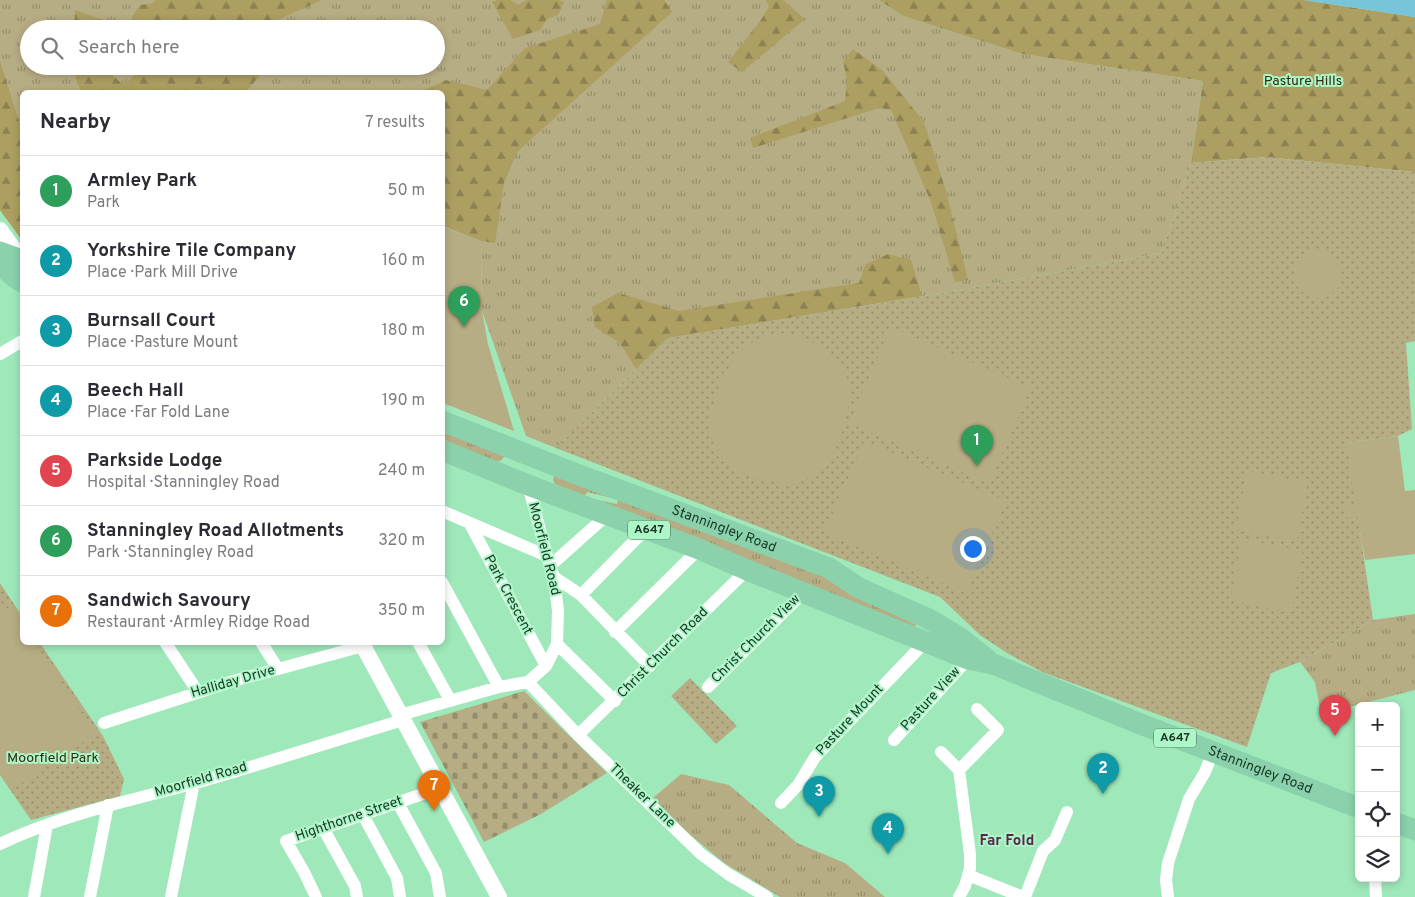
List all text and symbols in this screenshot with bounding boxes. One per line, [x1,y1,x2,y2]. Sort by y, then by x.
search box [20,20,445,75]
icon: search [38,34,66,62]
text: Search here [78,36,180,60]
park label: Pasture Hills [1264,73,1342,90]
text: Nearby [40,109,111,136]
text: 7 results [365,113,425,133]
text: Armley Park [87,169,197,193]
text: 1 [53,181,59,201]
text: 50 m [388,181,425,201]
text: Park [87,193,120,213]
text: Yorkshire Tile Company [87,239,296,263]
text: 2 [51,251,61,271]
text: 160 m [382,251,425,271]
text: Place · Park Mill Drive [87,263,238,283]
pin: 6 [448,286,480,327]
text: Burnsall Court [87,309,215,333]
text: 3 [51,321,61,341]
text: 180 m [382,321,425,341]
text: Place · Pasture Mount [87,333,238,353]
text: Beech Hall [87,379,184,403]
text: 4 [51,391,61,411]
text: 190 m [382,391,425,411]
text: Place · Far Fold Lane [87,403,230,423]
pin: 1 [961,425,993,466]
text: Parkside Lodge [87,449,222,473]
text: 5 [51,461,61,481]
text: 240 m [378,461,425,481]
text: Hospital · Stanningley Road [87,473,280,493]
street label: Moorfield Road [524,501,564,597]
street label: Stanningley Road [669,502,779,556]
text: Stanningley Road Allotments [87,519,344,543]
road number: A647 [628,520,670,540]
text: 6 [51,531,61,551]
text: 320 m [378,531,425,551]
your location [960,536,986,562]
text: Park · Stanningley Road [87,543,254,563]
street label: Park Crescent [480,552,536,638]
text: Sandwich Savoury [87,589,251,613]
street label: Christ Church View [708,591,804,687]
text: 7 [52,601,60,621]
text: 350 m [378,601,425,621]
street label: Christ Church Road [614,604,712,702]
text: Restaurant · Armley Ridge Road [87,613,310,633]
street label: Halliday Drive [189,662,277,702]
street label: Pasture View [898,663,964,735]
street label: Pasture Mount [813,681,887,759]
pin: 5 [1319,695,1351,736]
map controls [1355,702,1400,882]
button: + [1355,702,1400,747]
road number: A647 [1154,728,1196,748]
street label: Stanningley Road [1206,742,1315,798]
button: − [1355,747,1400,792]
park label: Moorfield Park [7,750,99,767]
pin: 2 [1087,753,1119,794]
street label: Moorfield Road [153,759,249,801]
street label: Theaker Lane [605,760,679,832]
pin: 7 [418,770,450,811]
pin: 3 [803,776,835,817]
button: locate [1355,792,1400,837]
street label: Highthorne Street [293,793,405,845]
pin: 4 [872,813,904,854]
district label: Far Fold [980,832,1034,851]
button: layers [1355,837,1400,882]

